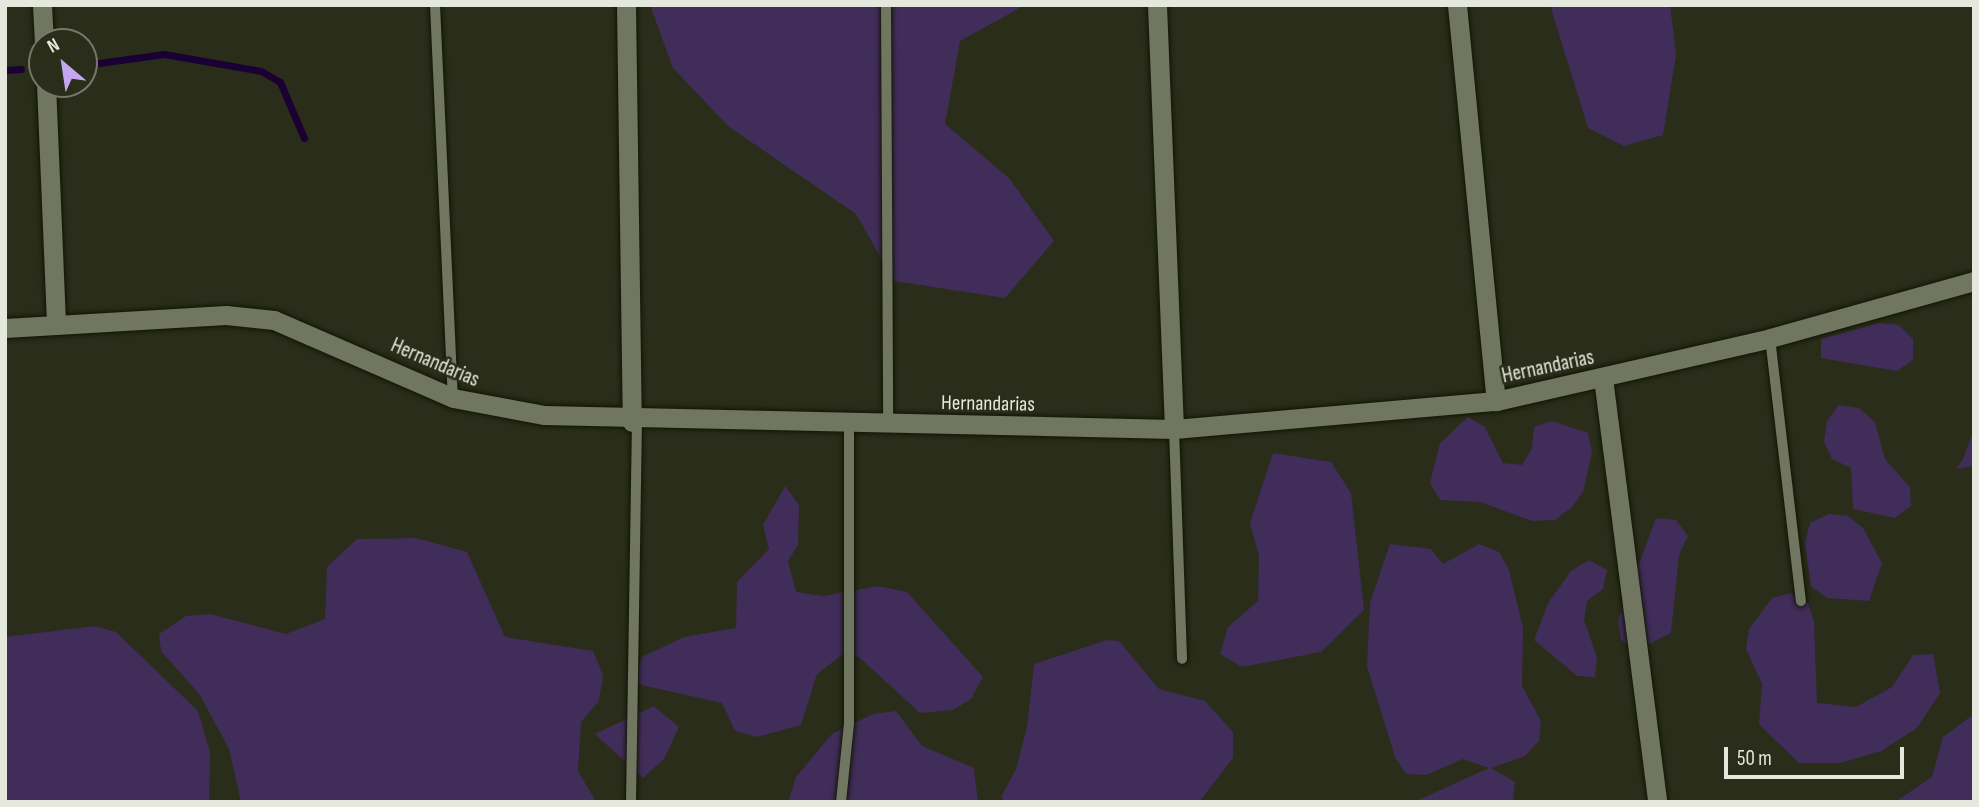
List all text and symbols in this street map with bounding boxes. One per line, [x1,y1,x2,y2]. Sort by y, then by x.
north arrow [28,28,98,98]
text: N [44,33,64,58]
street label: Hernandarias [387,333,483,393]
street label: Hernandarias [1500,345,1596,389]
street label: Hernandarias [941,391,1035,417]
scale bar [1727,734,1907,778]
text: 50 m [1737,746,1772,771]

